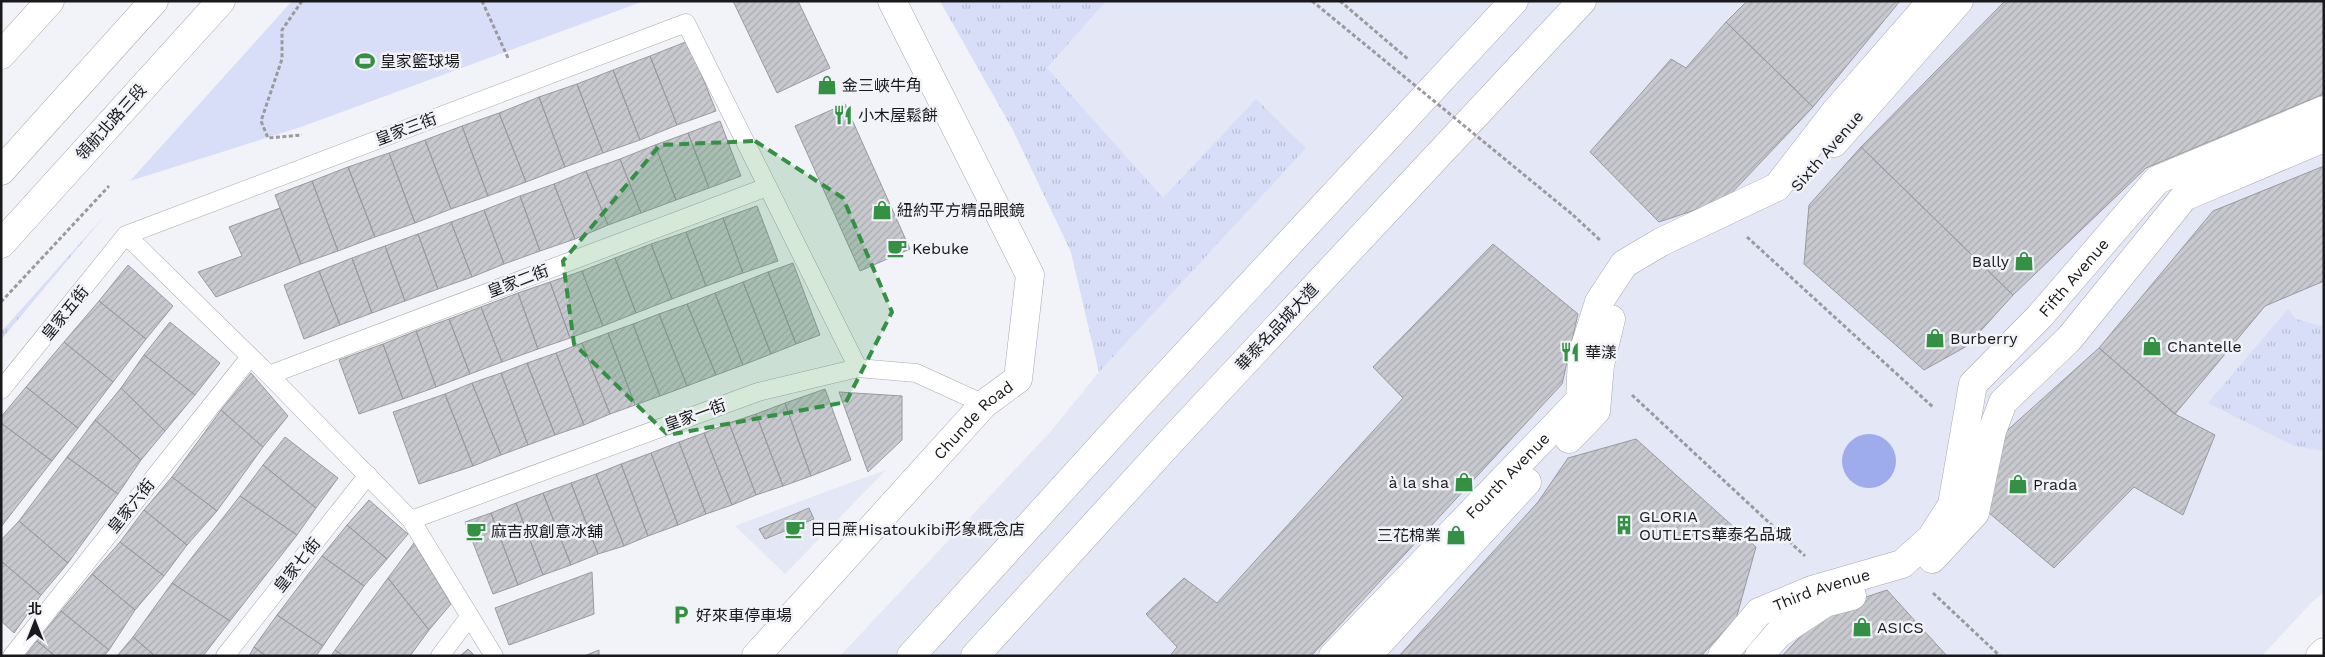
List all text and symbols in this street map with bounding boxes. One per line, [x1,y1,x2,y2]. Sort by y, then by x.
sports icon: 皇家籃球場 [354,50,376,72]
place label: 皇家籃球場 [380,52,460,71]
shop icon: 金三峽牛角 [816,74,838,96]
place label: 金三峽牛角 [842,76,922,95]
street label: 領航北路三段 [72,80,150,164]
restaurant icon: 小木屋鬆餅 [832,104,854,126]
place label: 小木屋鬆餅 [858,106,938,125]
street label: Sixth Avenue [1787,107,1867,195]
street label: 皇家三街 [373,109,439,149]
shop icon: 紐約平方精品眼鏡 [871,199,893,221]
place label: 紐約平方精品眼鏡 [897,201,1025,220]
street label: Fifth Avenue [2034,234,2112,320]
cafe icon: Kebuke [886,237,908,259]
place label: Kebuke [912,239,969,258]
shop icon: Bally [2013,250,2035,272]
place label: Bally [1972,252,2010,271]
street label: 皇家二街 [485,261,551,301]
street label: 華泰名品城大道 [1232,280,1322,374]
street label: 皇家五街 [37,282,93,344]
shop icon: Burberry [1924,327,1946,349]
place label: Burberry [1950,329,2018,348]
shop icon: Chantelle [2141,335,2163,357]
place label: Chantelle [2167,337,2242,356]
restaurant icon: 華漾 [1559,341,1581,363]
place label: 華漾 [1585,343,1617,362]
street label: Chunde Road [929,377,1017,463]
street label: 皇家一街 [662,395,728,435]
street label: Fourth Avenue [1461,428,1553,522]
shop icon: à la sha [1453,471,1475,493]
place label: à la sha [1388,473,1449,492]
shop icon: Prada [2007,473,2029,495]
street label: 皇家六街 [103,475,159,537]
place label: Prada [2033,475,2077,494]
place label: GLORIA OUTLETS華泰名品城 [1639,507,1791,544]
building icon: GLORIA OUTLETS華泰名品城 [1613,514,1635,536]
cafe icon: 日日蔗Hisatoukibi形象概念店 [784,518,806,540]
cafe icon: 麻吉叔創意冰舖 [465,520,487,542]
place label: 日日蔗Hisatoukibi形象概念店 [810,520,1025,539]
place label: 麻吉叔創意冰舖 [491,522,603,541]
shop icon: 三花棉業 [1445,524,1467,546]
place label: 三花棉業 [1377,526,1441,545]
street label: 皇家七街 [270,534,324,596]
street label: Third Avenue [1770,564,1872,615]
north arrow [10,597,60,647]
text: 北 [28,601,42,617]
parking icon: 好來車停車場 [670,604,692,626]
place label: 好來車停車場 [696,606,792,625]
shop icon: ASICS [1851,616,1873,638]
place label: ASICS [1877,618,1924,637]

